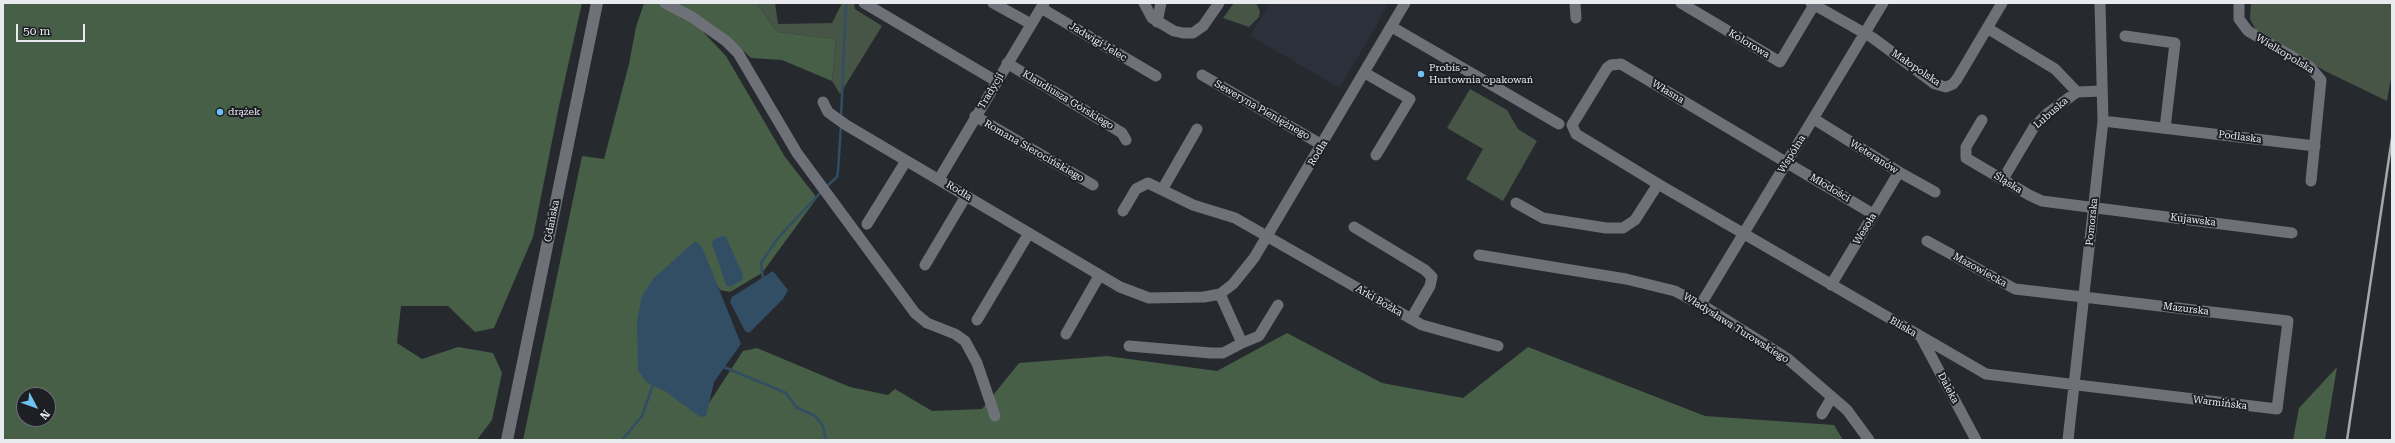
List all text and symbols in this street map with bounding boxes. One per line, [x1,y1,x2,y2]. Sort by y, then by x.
scale bar [18,16,87,42]
street label: Jadwigi Jelec [1067,20,1129,64]
text: 50 m [23,24,50,38]
street label: Kolorowa [1726,27,1772,61]
street label: Wielkopolska [2254,32,2316,76]
street label: Małopolska [1889,47,1943,89]
place label: Probis - Hurtownia opakowań [1429,62,1533,86]
street label: Klaudiusza Górskiego [1020,68,1116,132]
marker: Probis - Hurtownia opakowań [1416,69,1426,79]
street label: Tradycji [976,71,1006,111]
street label: Seweryna Pieniężnego [1212,78,1312,142]
street label: Własna [1650,78,1686,106]
street label: Lubuska [2031,95,2071,131]
place label: drążek [228,106,260,118]
marker: drążek [215,107,225,117]
street label: Romana Sierocińskiego [982,117,1086,185]
street label: Podlaska [2218,128,2262,146]
street label: Wspólna [1776,133,1808,175]
street label: Weteranów [1848,137,1900,177]
street label: Rodła [1306,138,1330,168]
street label: Śląska [1992,170,2024,196]
street label: Młodości [1808,171,1852,205]
street label: Rodła [944,179,974,203]
street label: Pomorska [2084,198,2100,246]
street label: Gdańska [542,199,562,243]
street label: Wesoła [1851,211,1879,247]
street label: Kujawska [2170,211,2216,229]
street label: Mazowiecka [1951,250,2009,290]
street label: Arki Bożka [1353,283,1405,319]
street label: Władysława Turowskiego [1681,290,1791,366]
street label: Mazurska [2162,300,2210,318]
street label: Bliska [1887,315,1919,339]
street label: Daleka [1935,371,1961,405]
north arrow [16,387,56,427]
street label: Warmińska [2192,394,2248,412]
text: N [37,407,52,422]

